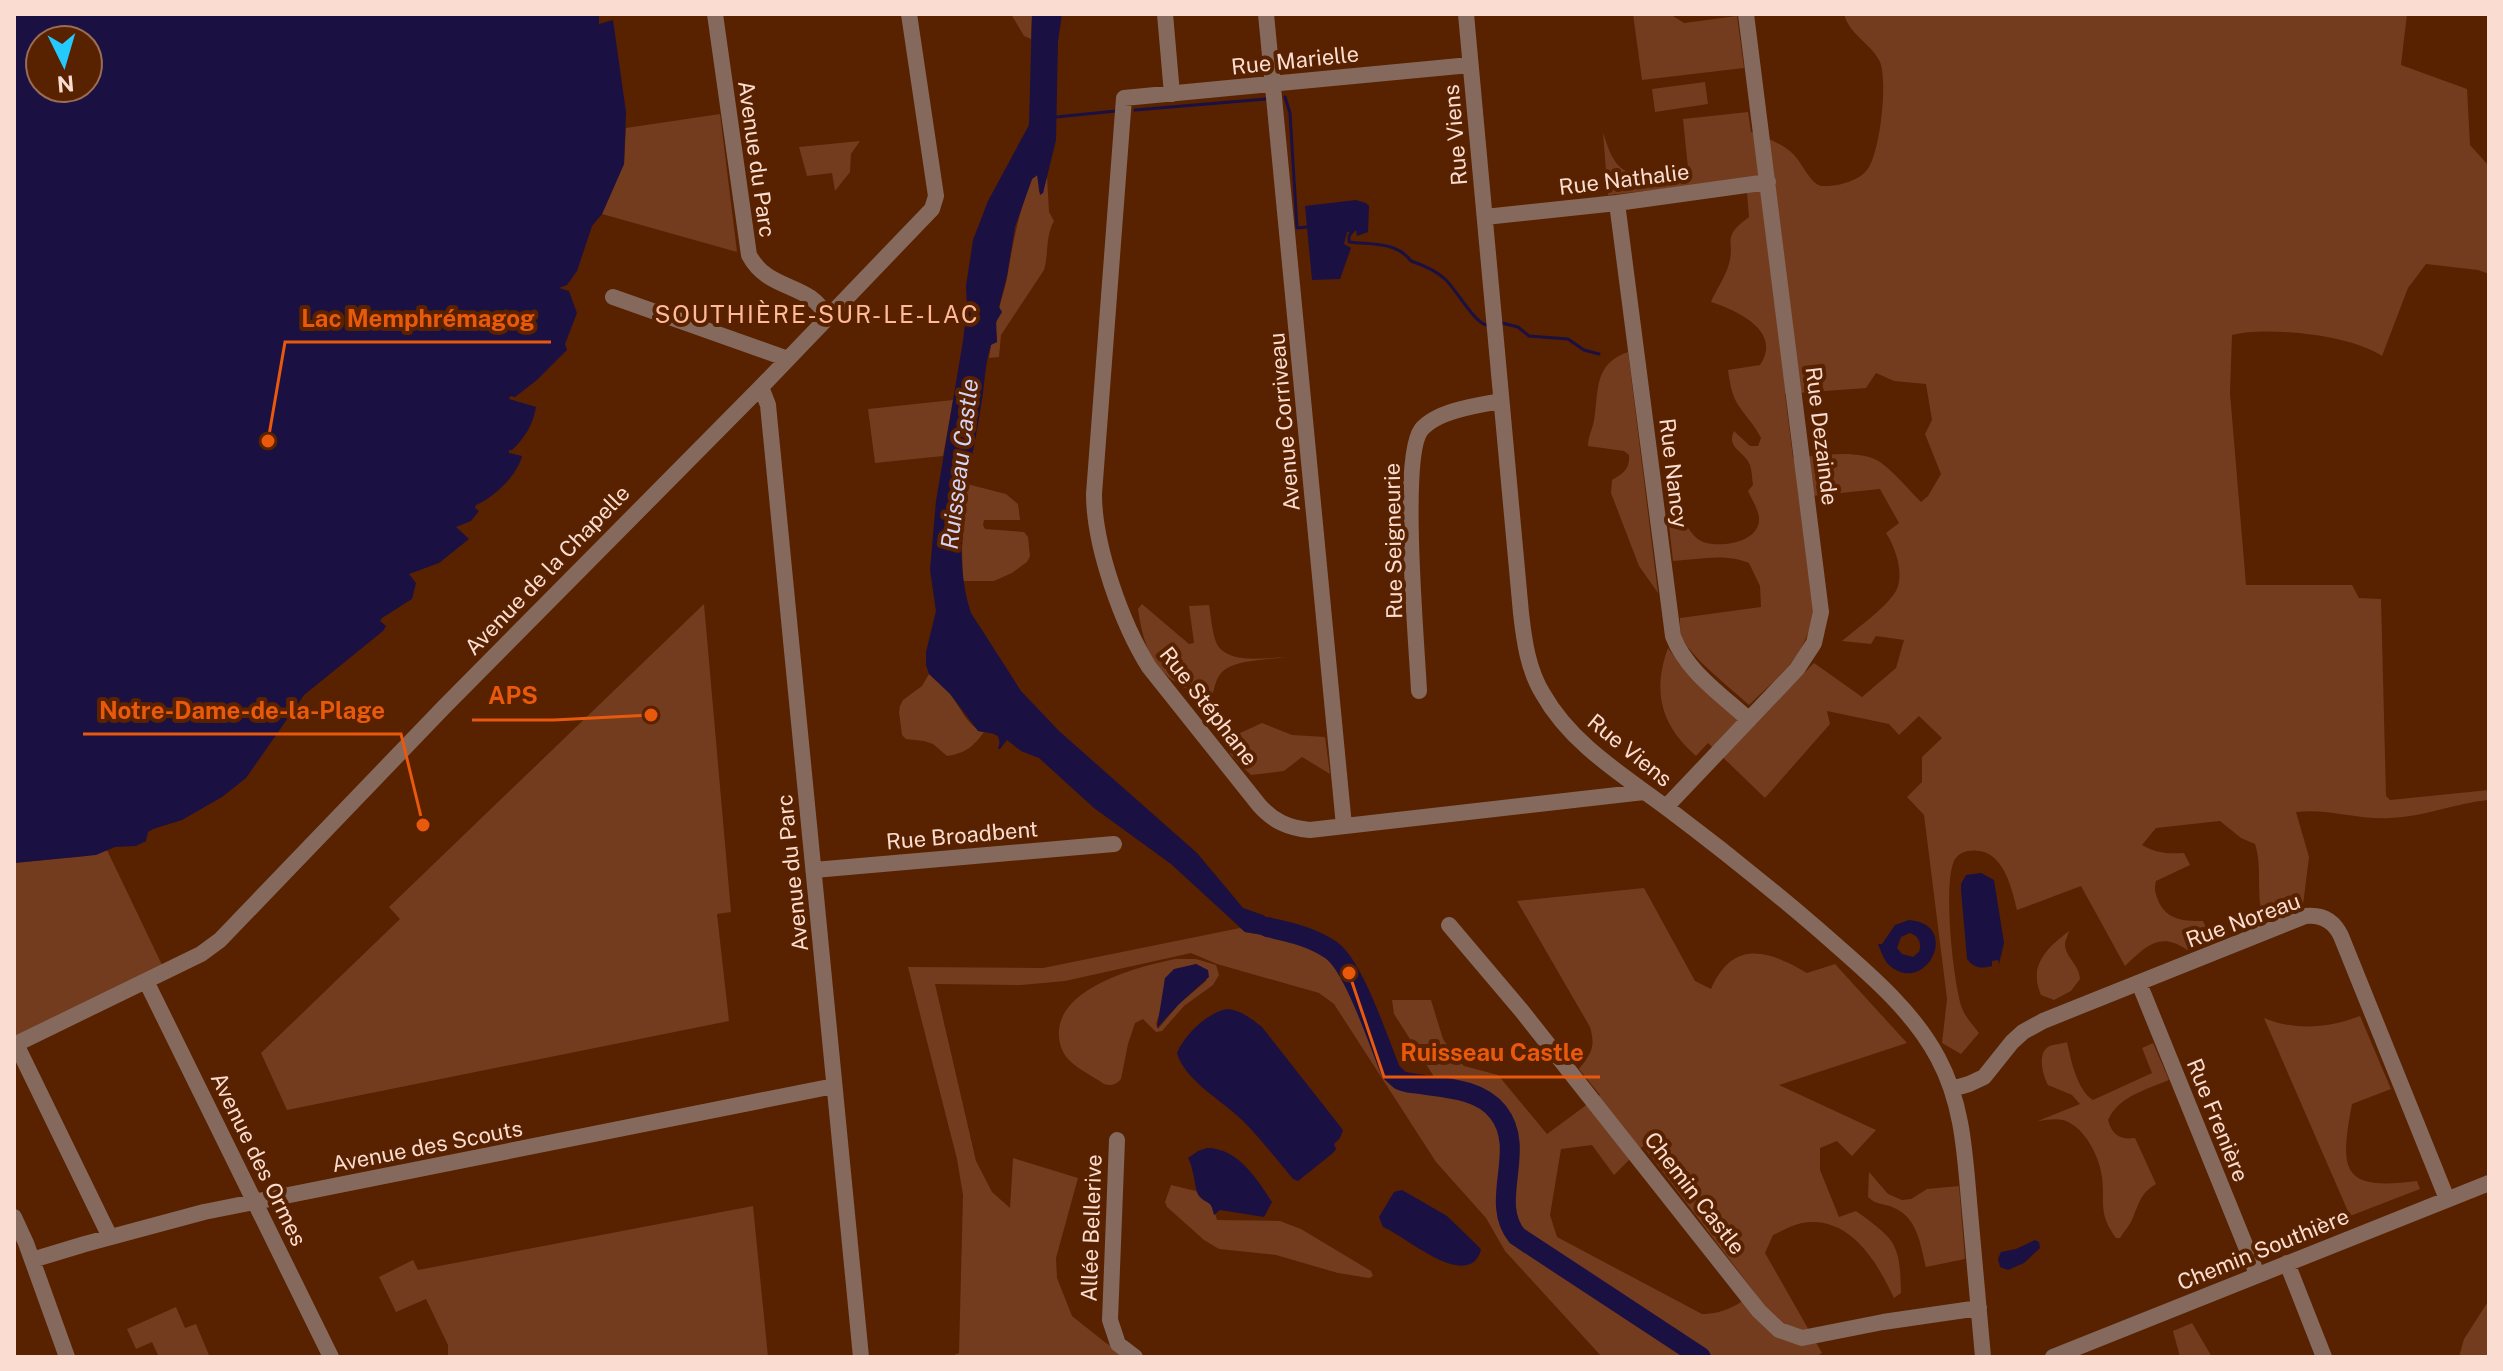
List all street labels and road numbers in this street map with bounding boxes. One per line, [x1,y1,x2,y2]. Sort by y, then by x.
street label: Rue Marielle [1230,40,1360,80]
street label: Avenue du Parc [733,79,781,239]
street label: Rue Viens [1438,84,1472,186]
street label: Rue Nathalie [1557,158,1691,200]
street label: Avenue Corriveau [1263,332,1305,512]
street label: Rue Dezainde [1801,365,1843,507]
street label: Rue Nancy [1654,417,1694,529]
street label: Rue Seigneurie [1379,463,1407,619]
street label: Avenue de la Chapelle [459,480,635,660]
street label: Rue Stéphane [1155,642,1263,770]
street label: Rue Viens [1583,708,1677,792]
street label: Avenue du Parc [771,793,813,953]
street label: Rue Broadbent [885,815,1039,855]
street label: Rue Noreau [2182,887,2304,953]
street label: Rue Frenière [2181,1055,2255,1185]
street label: Avenue des Ormes [206,1068,312,1250]
street label: Avenue des Scouts [329,1115,525,1177]
street label: Chemin Castle [1639,1127,1751,1259]
street label: Allée Bellerive [1075,1154,1107,1302]
street label: Chemin Southière [2173,1203,2353,1295]

